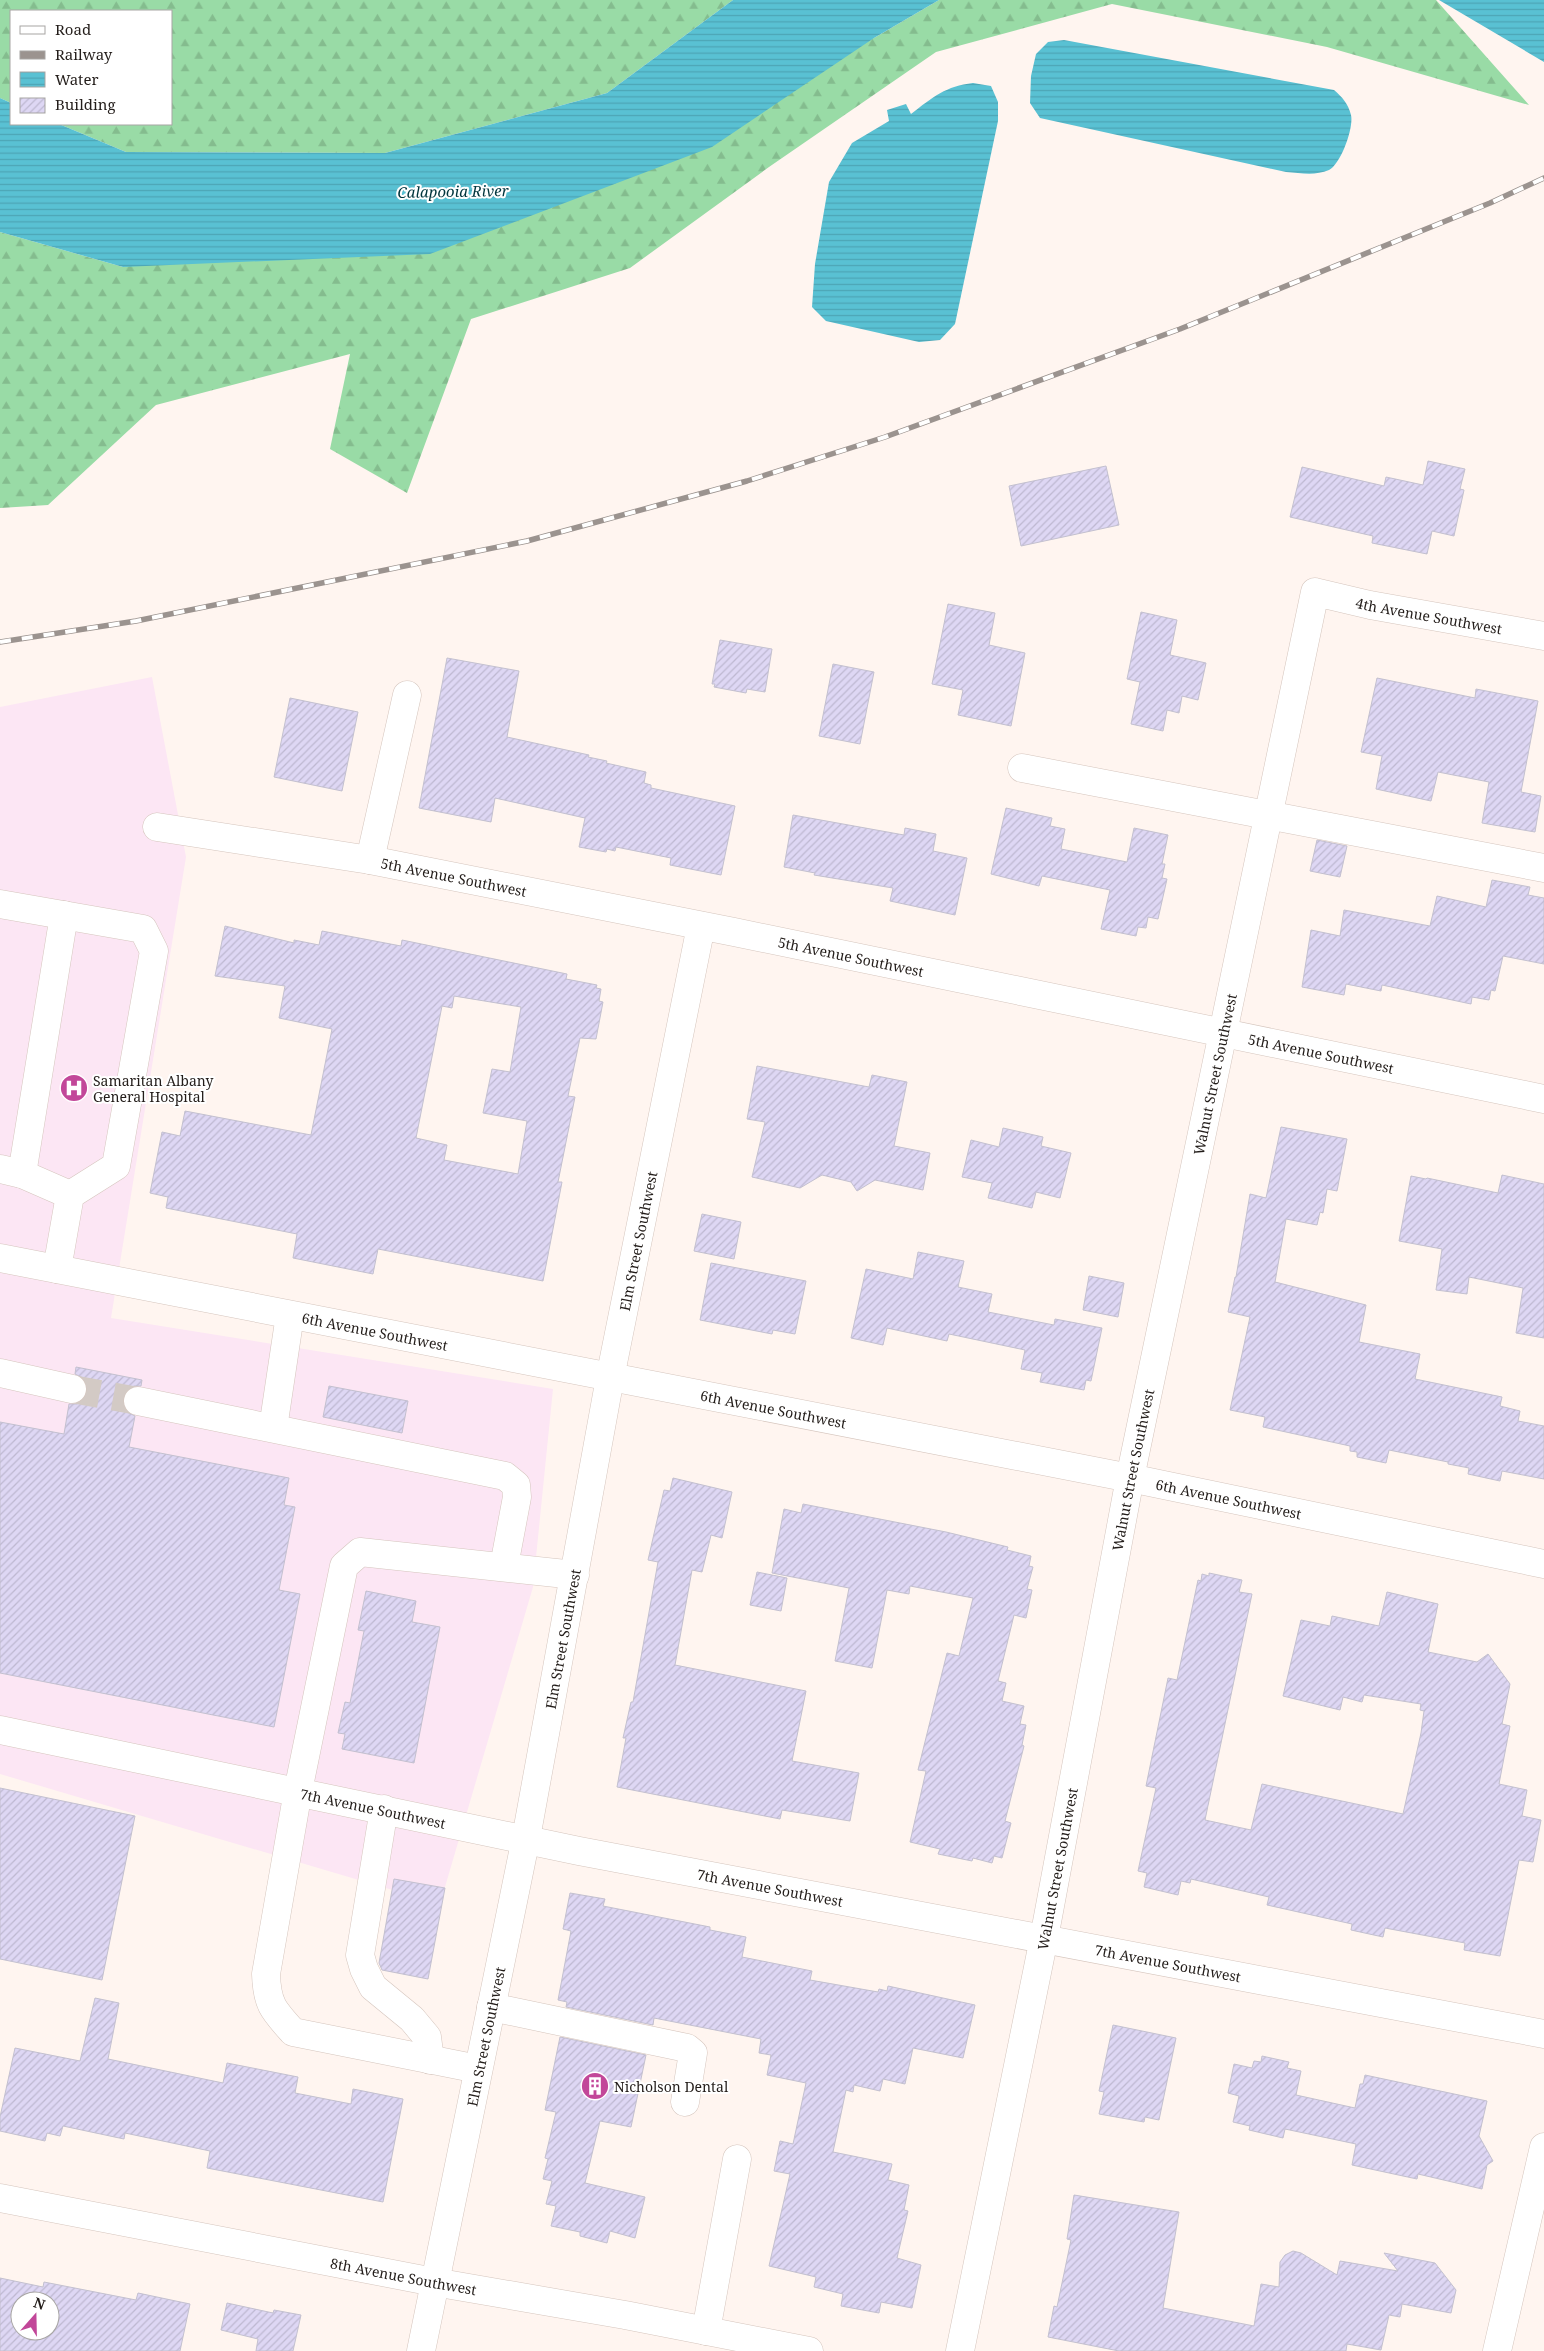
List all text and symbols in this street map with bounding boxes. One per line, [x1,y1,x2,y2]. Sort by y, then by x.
legend [10,10,172,125]
text: Road [55,19,91,39]
text: Railway [55,44,113,64]
text: Water [55,69,98,89]
text: Building [55,94,116,114]
water label: Calapooia River [397,180,510,202]
street label: 4th Avenue Southwest [1354,592,1504,638]
street label: 5th Avenue Southwest [379,853,528,900]
street label: 5th Avenue Southwest [776,932,926,980]
street label: Walnut Street Southwest [1188,992,1240,1157]
street label: 5th Avenue Southwest [1247,1029,1396,1077]
place label: Samaritan Albany General Hospital [93,1071,214,1106]
hospital icon: Samaritan Albany General Hospital [59,1073,89,1103]
street label: Elm Street Southwest [614,1169,661,1312]
street label: 6th Avenue Southwest [300,1308,450,1355]
street label: 6th Avenue Southwest [699,1385,848,1432]
street label: Walnut Street Southwest [1107,1387,1158,1552]
street label: 6th Avenue Southwest [1154,1474,1303,1523]
street label: Elm Street Southwest [540,1567,584,1710]
street label: 7th Avenue Southwest [298,1783,448,1832]
street label: Walnut Street Southwest [1032,1786,1081,1951]
street label: 7th Avenue Southwest [695,1864,845,1910]
street label: 7th Avenue Southwest [1093,1940,1243,1986]
street label: Elm Street Southwest [462,1965,509,2108]
building icon: Nicholson Dental [580,2071,610,2101]
place label: Nicholson Dental [614,2077,729,2096]
street label: 8th Avenue Southwest [329,2253,478,2299]
north arrow [10,2291,60,2341]
text: N [31,2292,48,2314]

